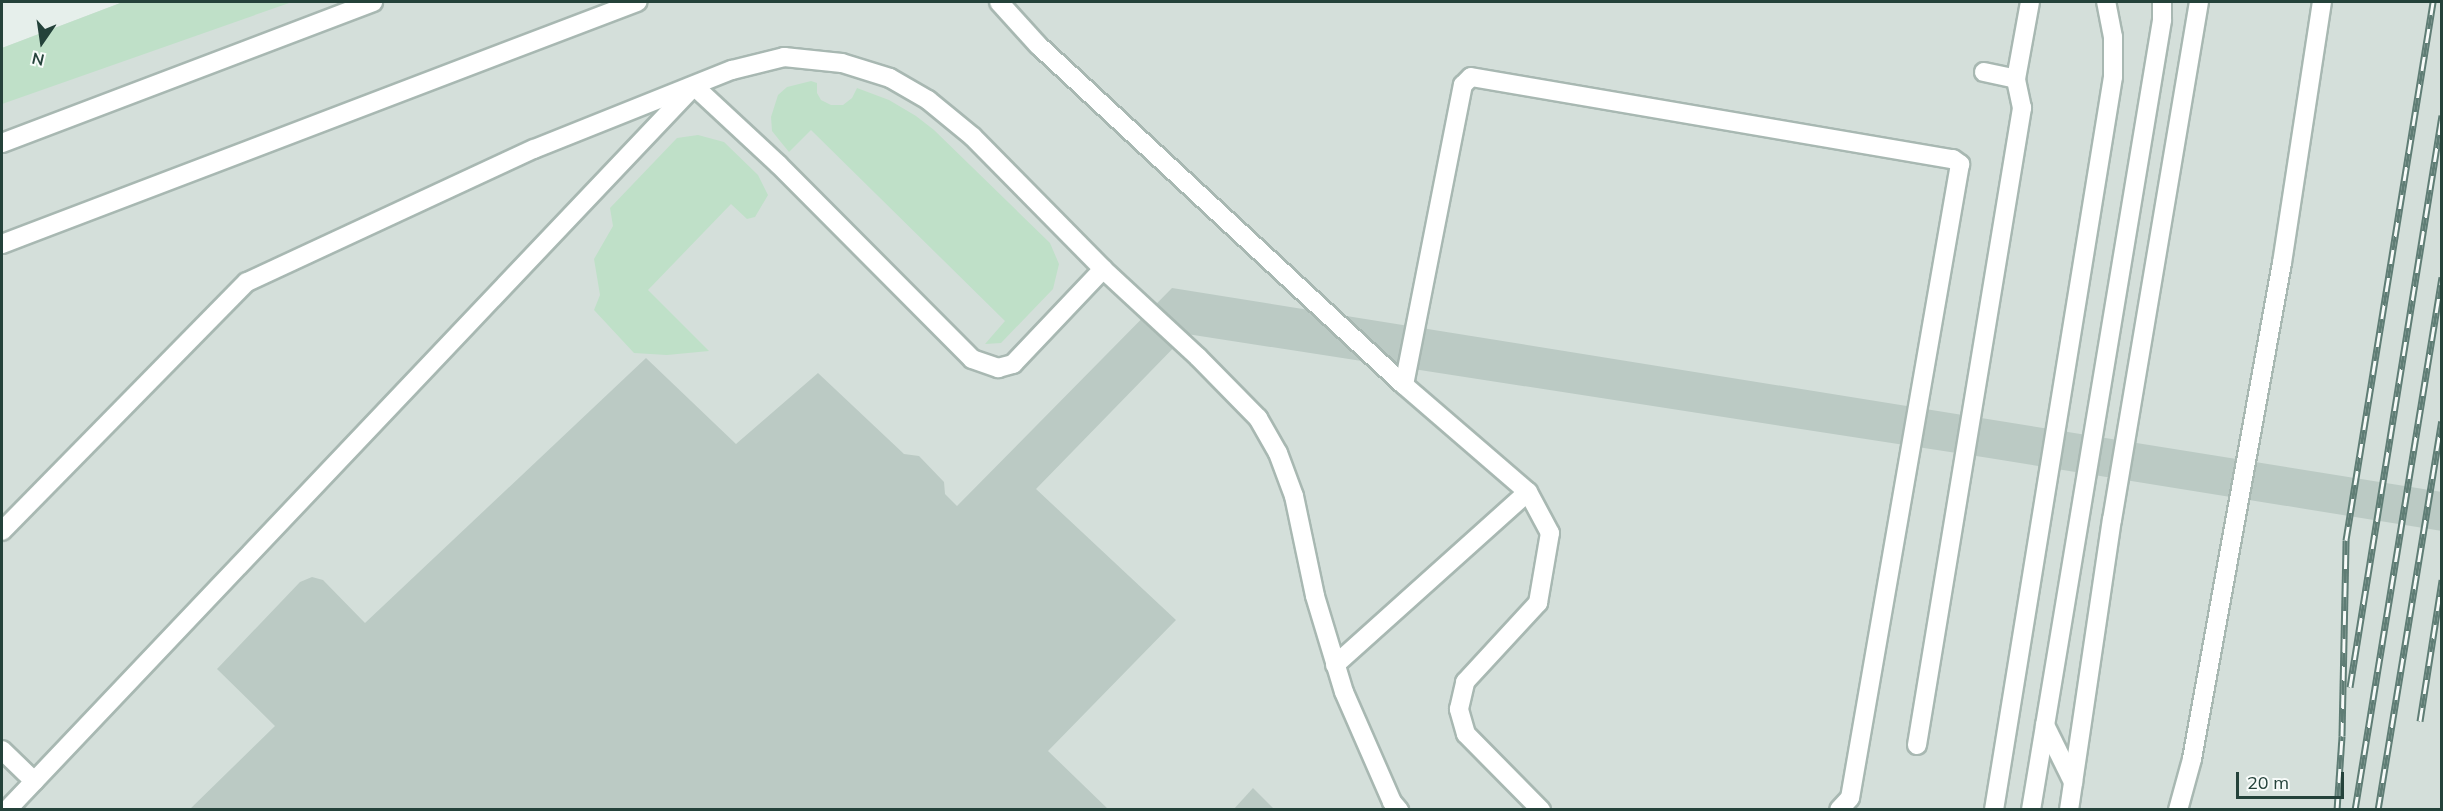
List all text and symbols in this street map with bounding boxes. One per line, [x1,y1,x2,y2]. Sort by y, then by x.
north arrow [12,12,72,72]
text: N [30,48,46,71]
scale bar [2239,760,2347,798]
text: 20 m [2247,771,2289,794]

